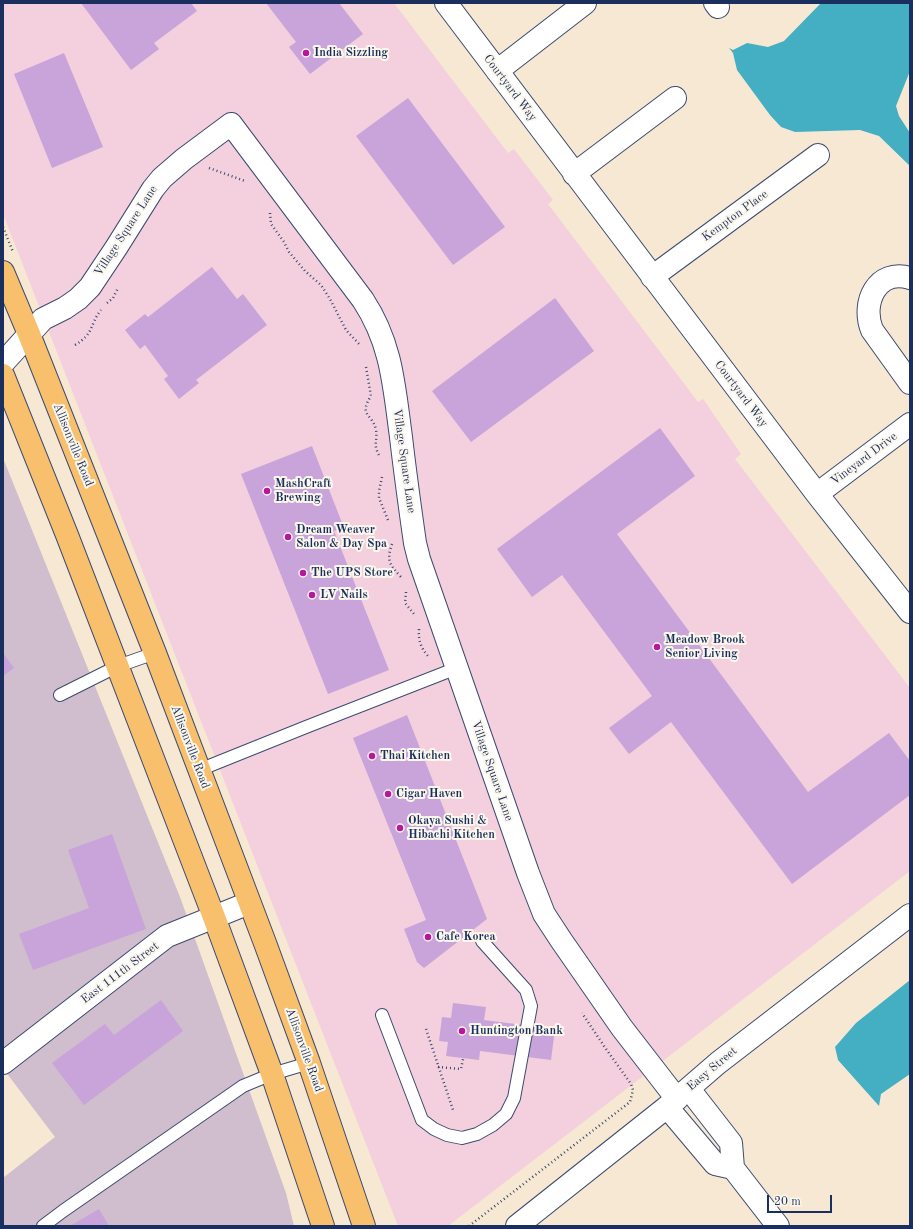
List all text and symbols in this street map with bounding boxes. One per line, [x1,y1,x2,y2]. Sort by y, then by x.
place label: India Sizzling [314,46,388,60]
marker: India Sizzling [301,48,311,58]
street label: Courtyard Way [480,52,540,124]
street label: Village Square Lane [91,183,161,279]
street label: Kempton Place [699,187,771,245]
street label: Courtyard Way [711,358,771,430]
street label: Allisonville Road [50,401,96,489]
street label: Village Square Lane [390,408,418,514]
street label: Vineyard Drive [828,429,900,489]
place label: MashCraft Brewing [275,477,331,505]
marker: MashCraft Brewing [262,486,272,496]
place label: Dream Weaver Salon & Day Spa [296,523,387,551]
marker: Dream Weaver Salon & Day Spa [283,532,293,542]
place label: The UPS Store [311,566,393,580]
marker: The UPS Store [298,568,308,578]
place label: LV Nails [320,588,368,602]
marker: LV Nails [307,590,317,600]
place label: Meadow Brook Senior Living [665,633,745,661]
marker: Meadow Brook Senior Living [652,642,662,652]
street label: Allisonville Road [167,703,213,791]
street label: Village Square Lane [468,719,516,823]
place label: Thai Kitchen [380,749,450,763]
marker: Thai Kitchen [367,751,377,761]
place label: Cigar Haven [396,787,462,801]
marker: Cigar Haven [383,789,393,799]
place label: Okaya Sushi & Hibachi Kitchen [408,814,495,842]
marker: Okaya Sushi & Hibachi Kitchen [395,823,405,833]
place label: Cafe Korea [436,930,495,944]
marker: Cafe Korea [423,932,433,942]
street label: East 111th Street [78,939,162,1007]
street label: Allisonville Road [282,1006,326,1094]
place label: Huntington Bank [470,1024,563,1038]
marker: Huntington Bank [457,1026,467,1036]
street label: Easy Street [684,1044,740,1094]
scale bar [769,1187,834,1213]
text: 20 m [774,1196,801,1208]

